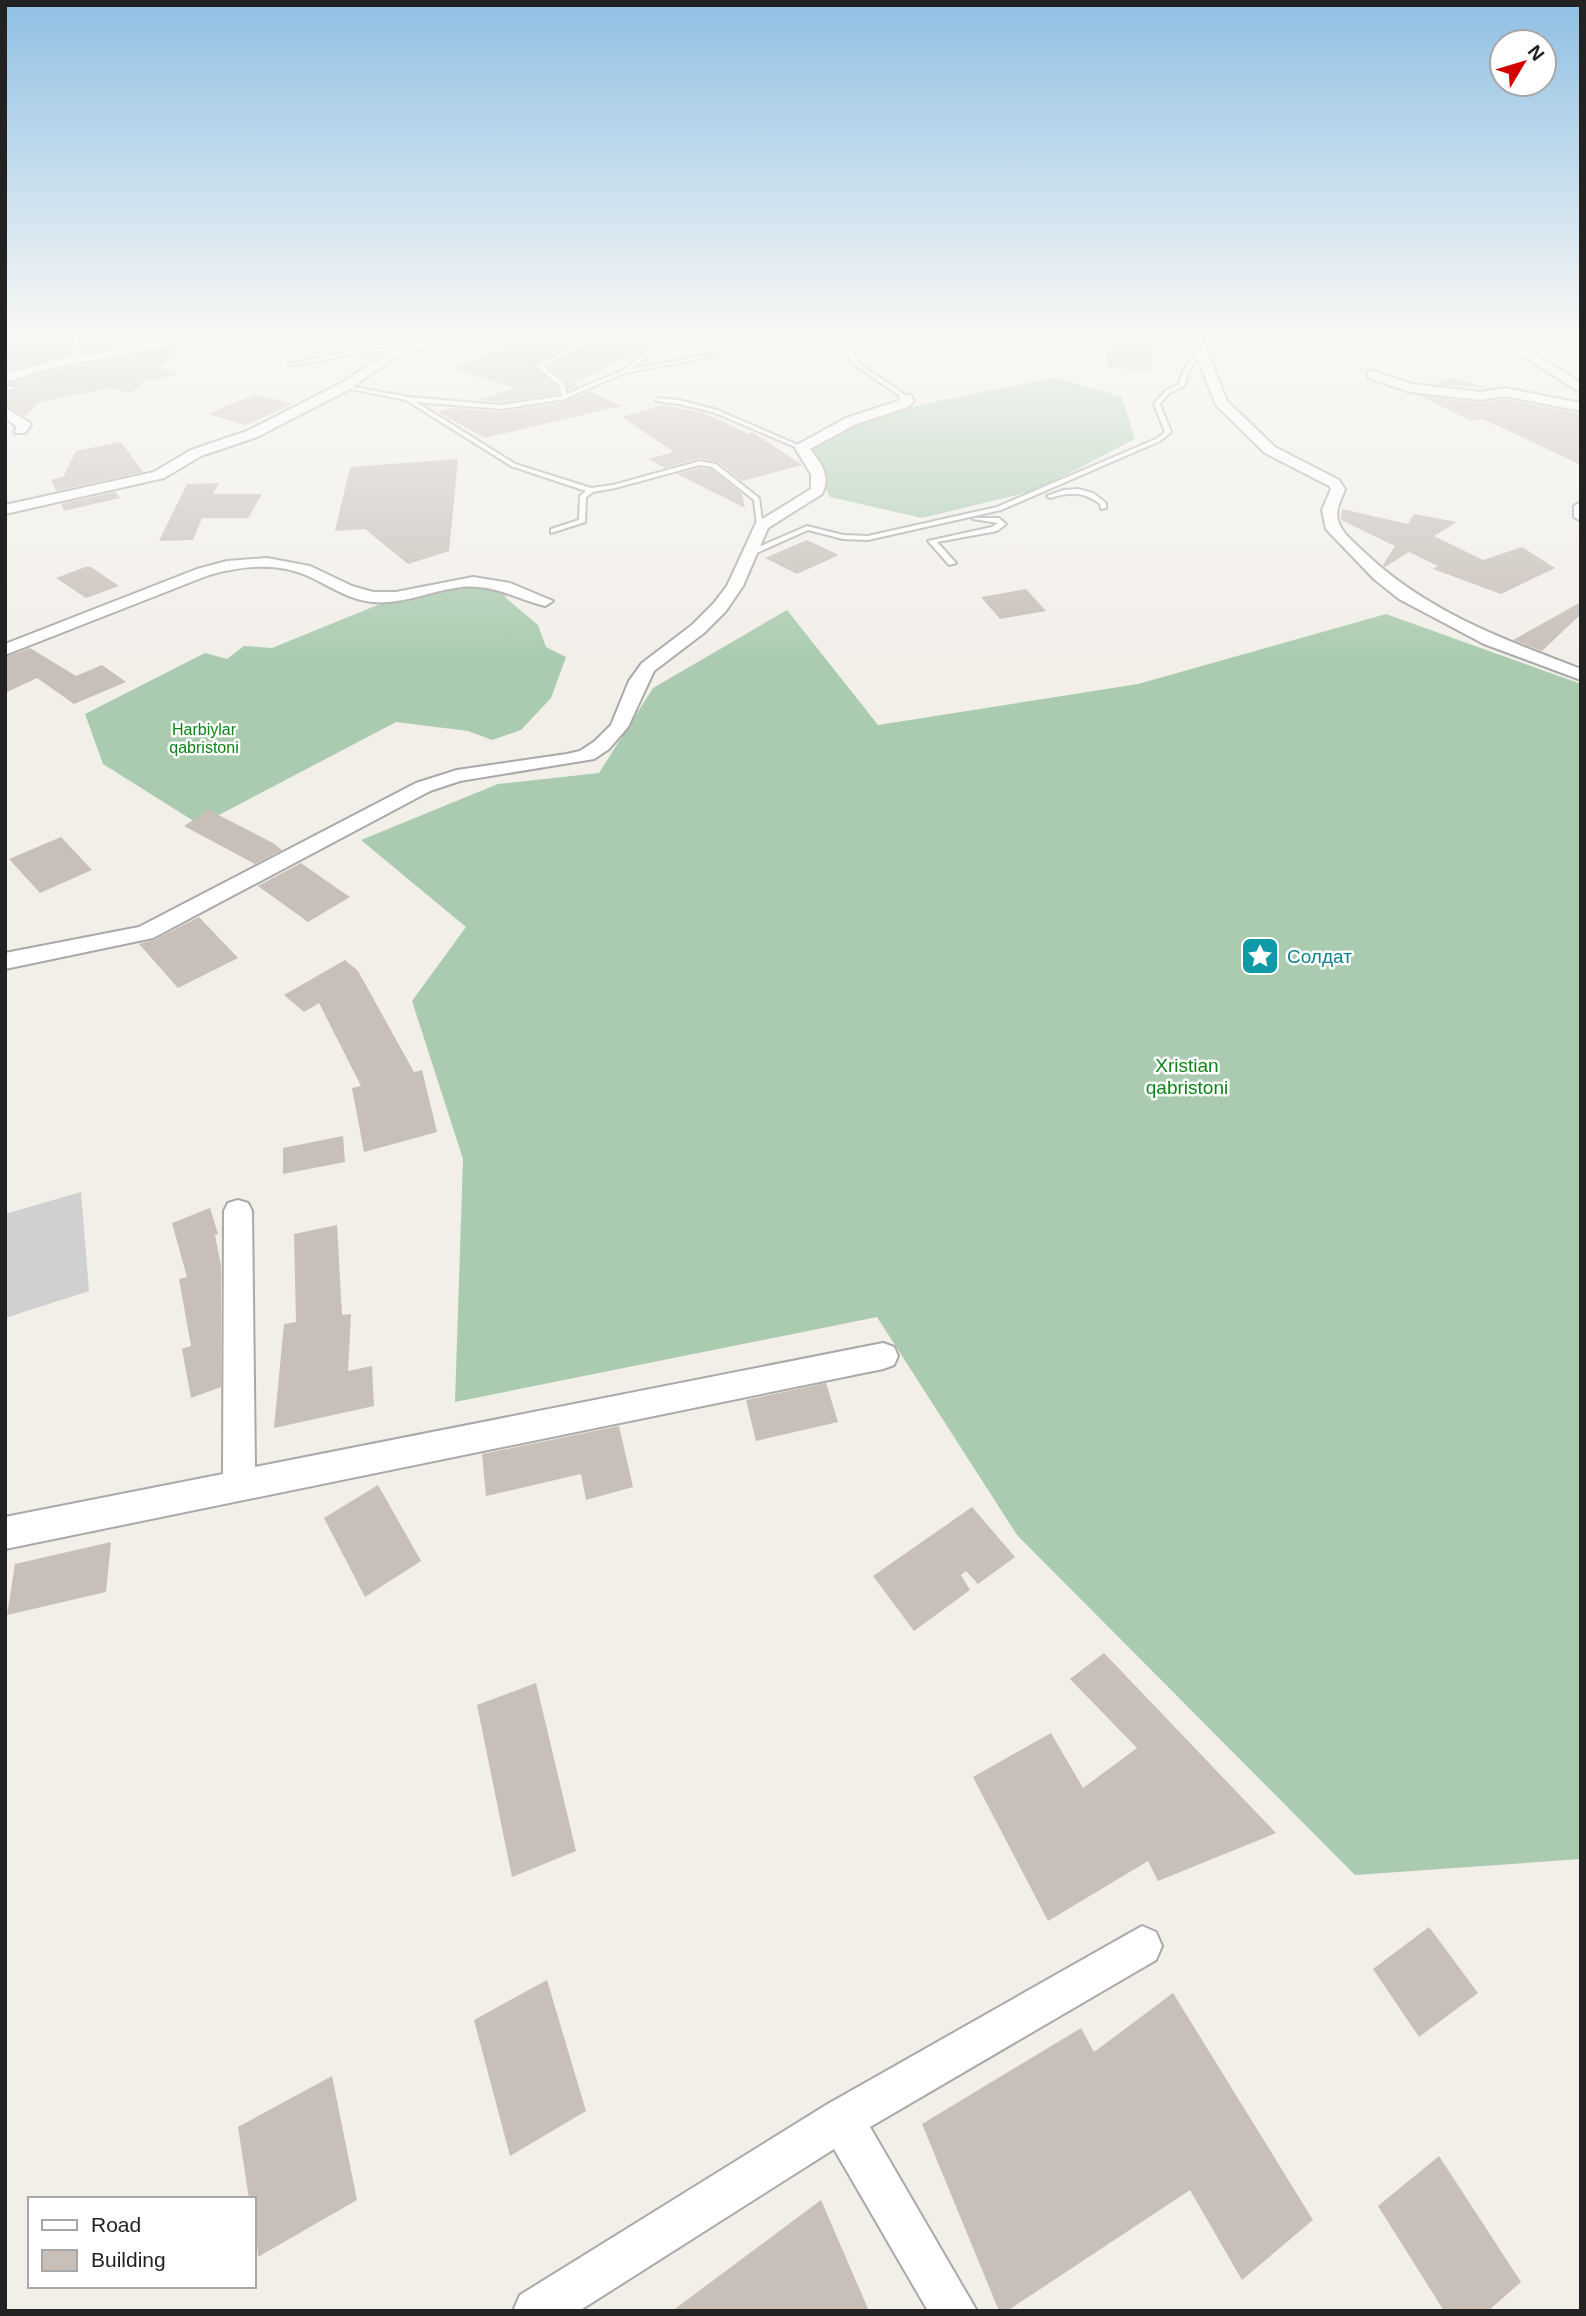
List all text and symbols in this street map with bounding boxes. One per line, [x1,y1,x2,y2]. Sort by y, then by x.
north arrow [1488,28,1558,98]
text: N [1524,41,1549,65]
park label: Harbiylar qabristoni [169,721,239,756]
place icon: Солдат [1239,935,1281,977]
place label: Солдат [1287,946,1352,967]
park label: Xristian qabristoni [1146,1055,1228,1098]
legend [28,2197,256,2288]
text: Road [91,2213,141,2236]
text: Building [91,2248,166,2271]

